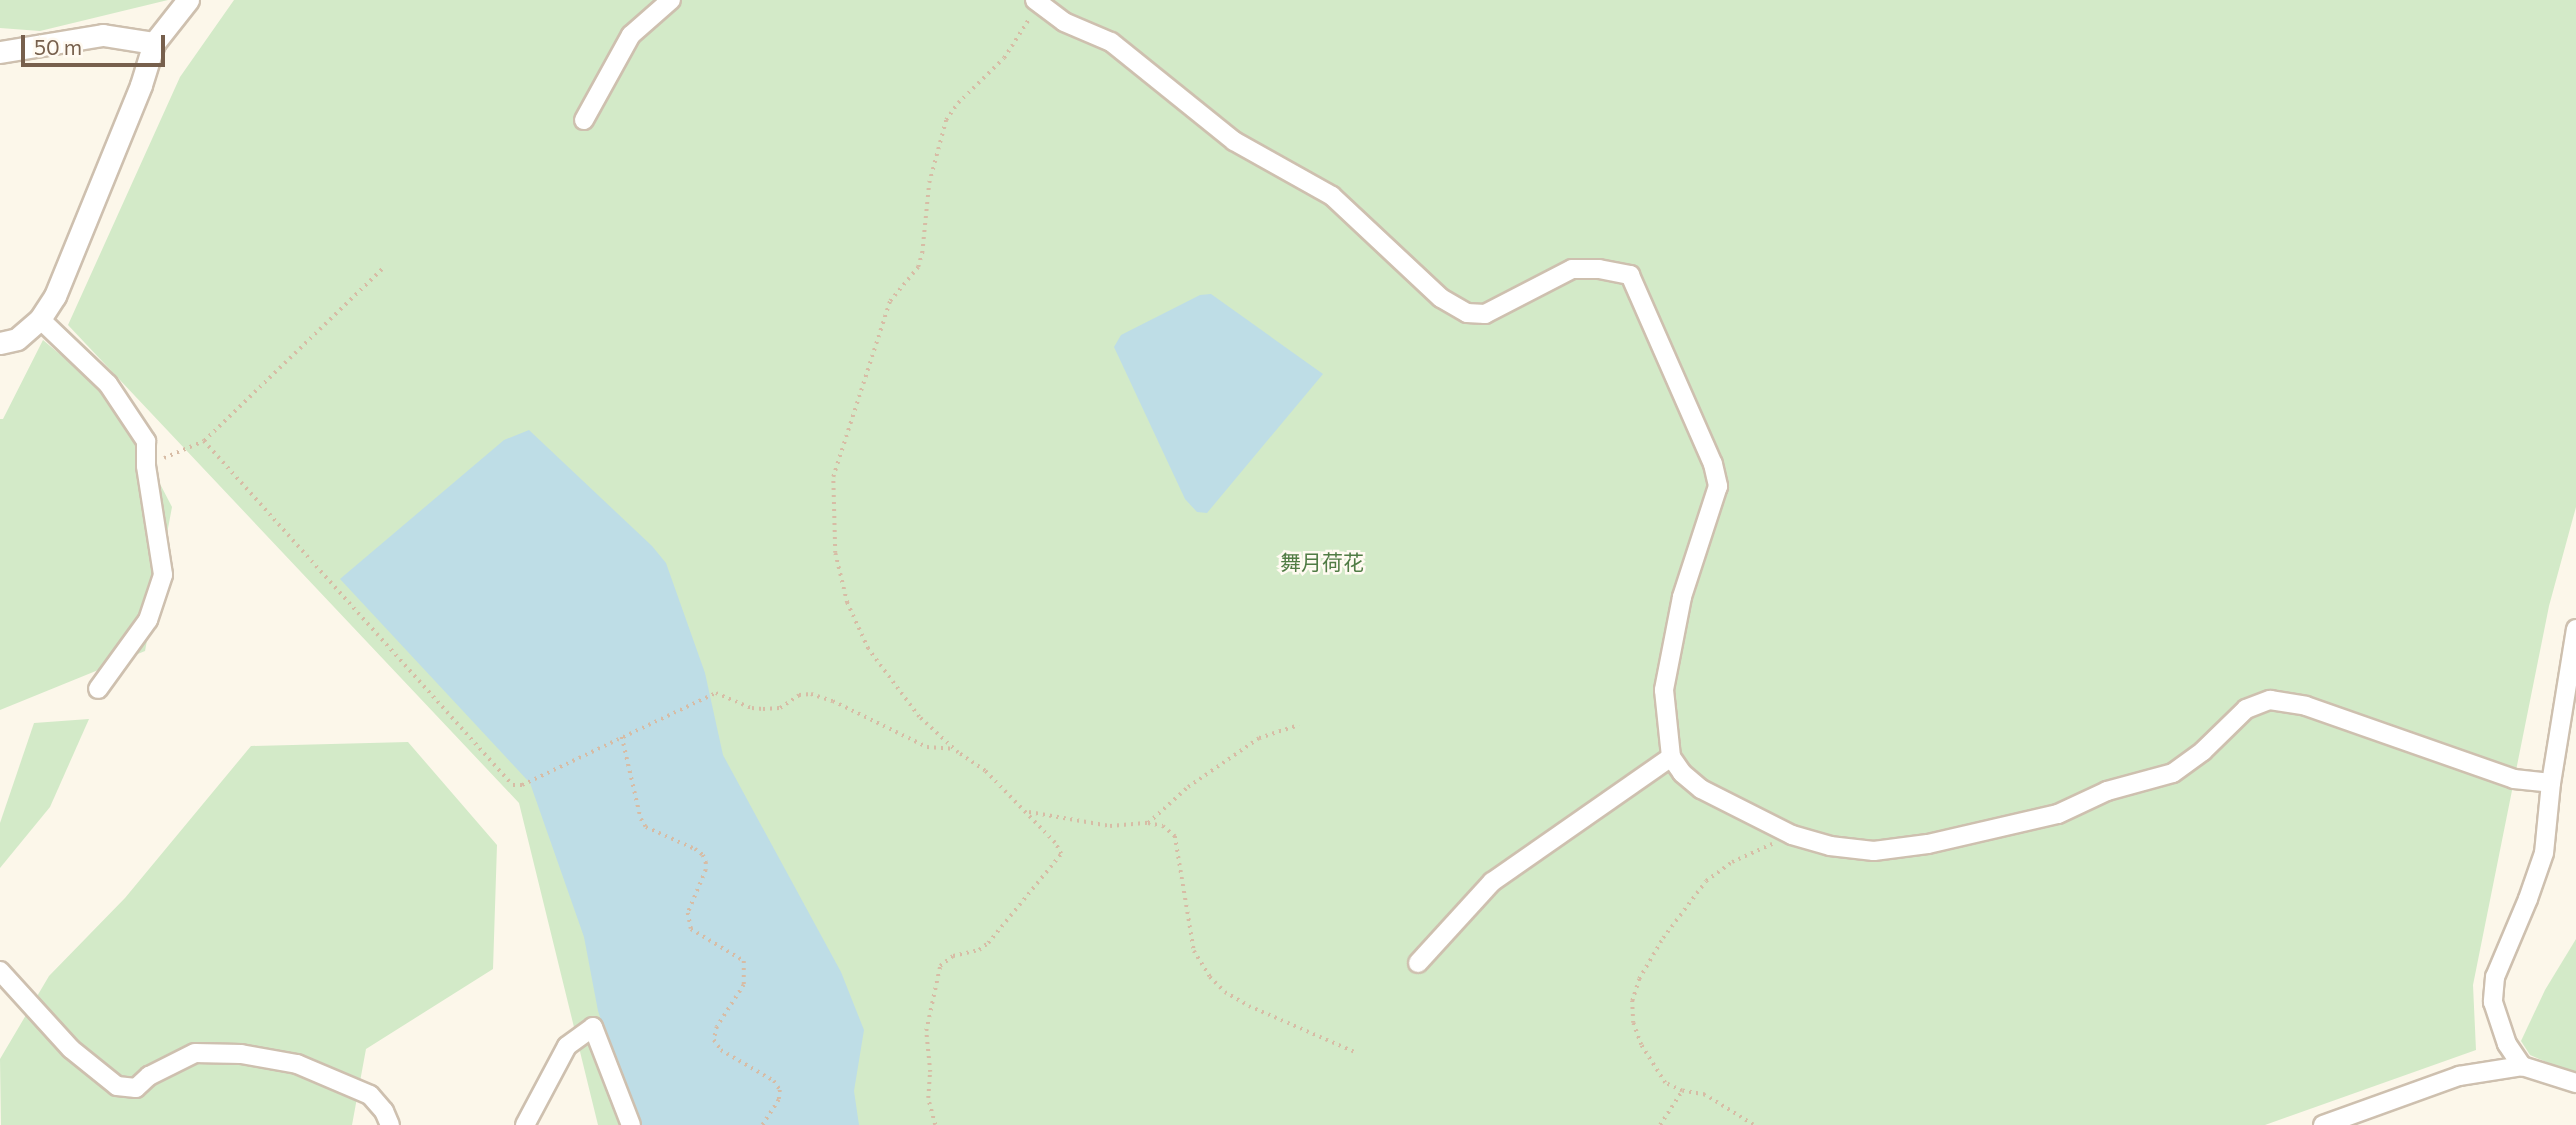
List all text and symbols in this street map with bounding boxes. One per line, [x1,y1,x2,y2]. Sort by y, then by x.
scale bar [24,21,168,65]
text: 50 m [34,34,82,59]
park label: 舞月荷花 [1280,549,1364,575]

